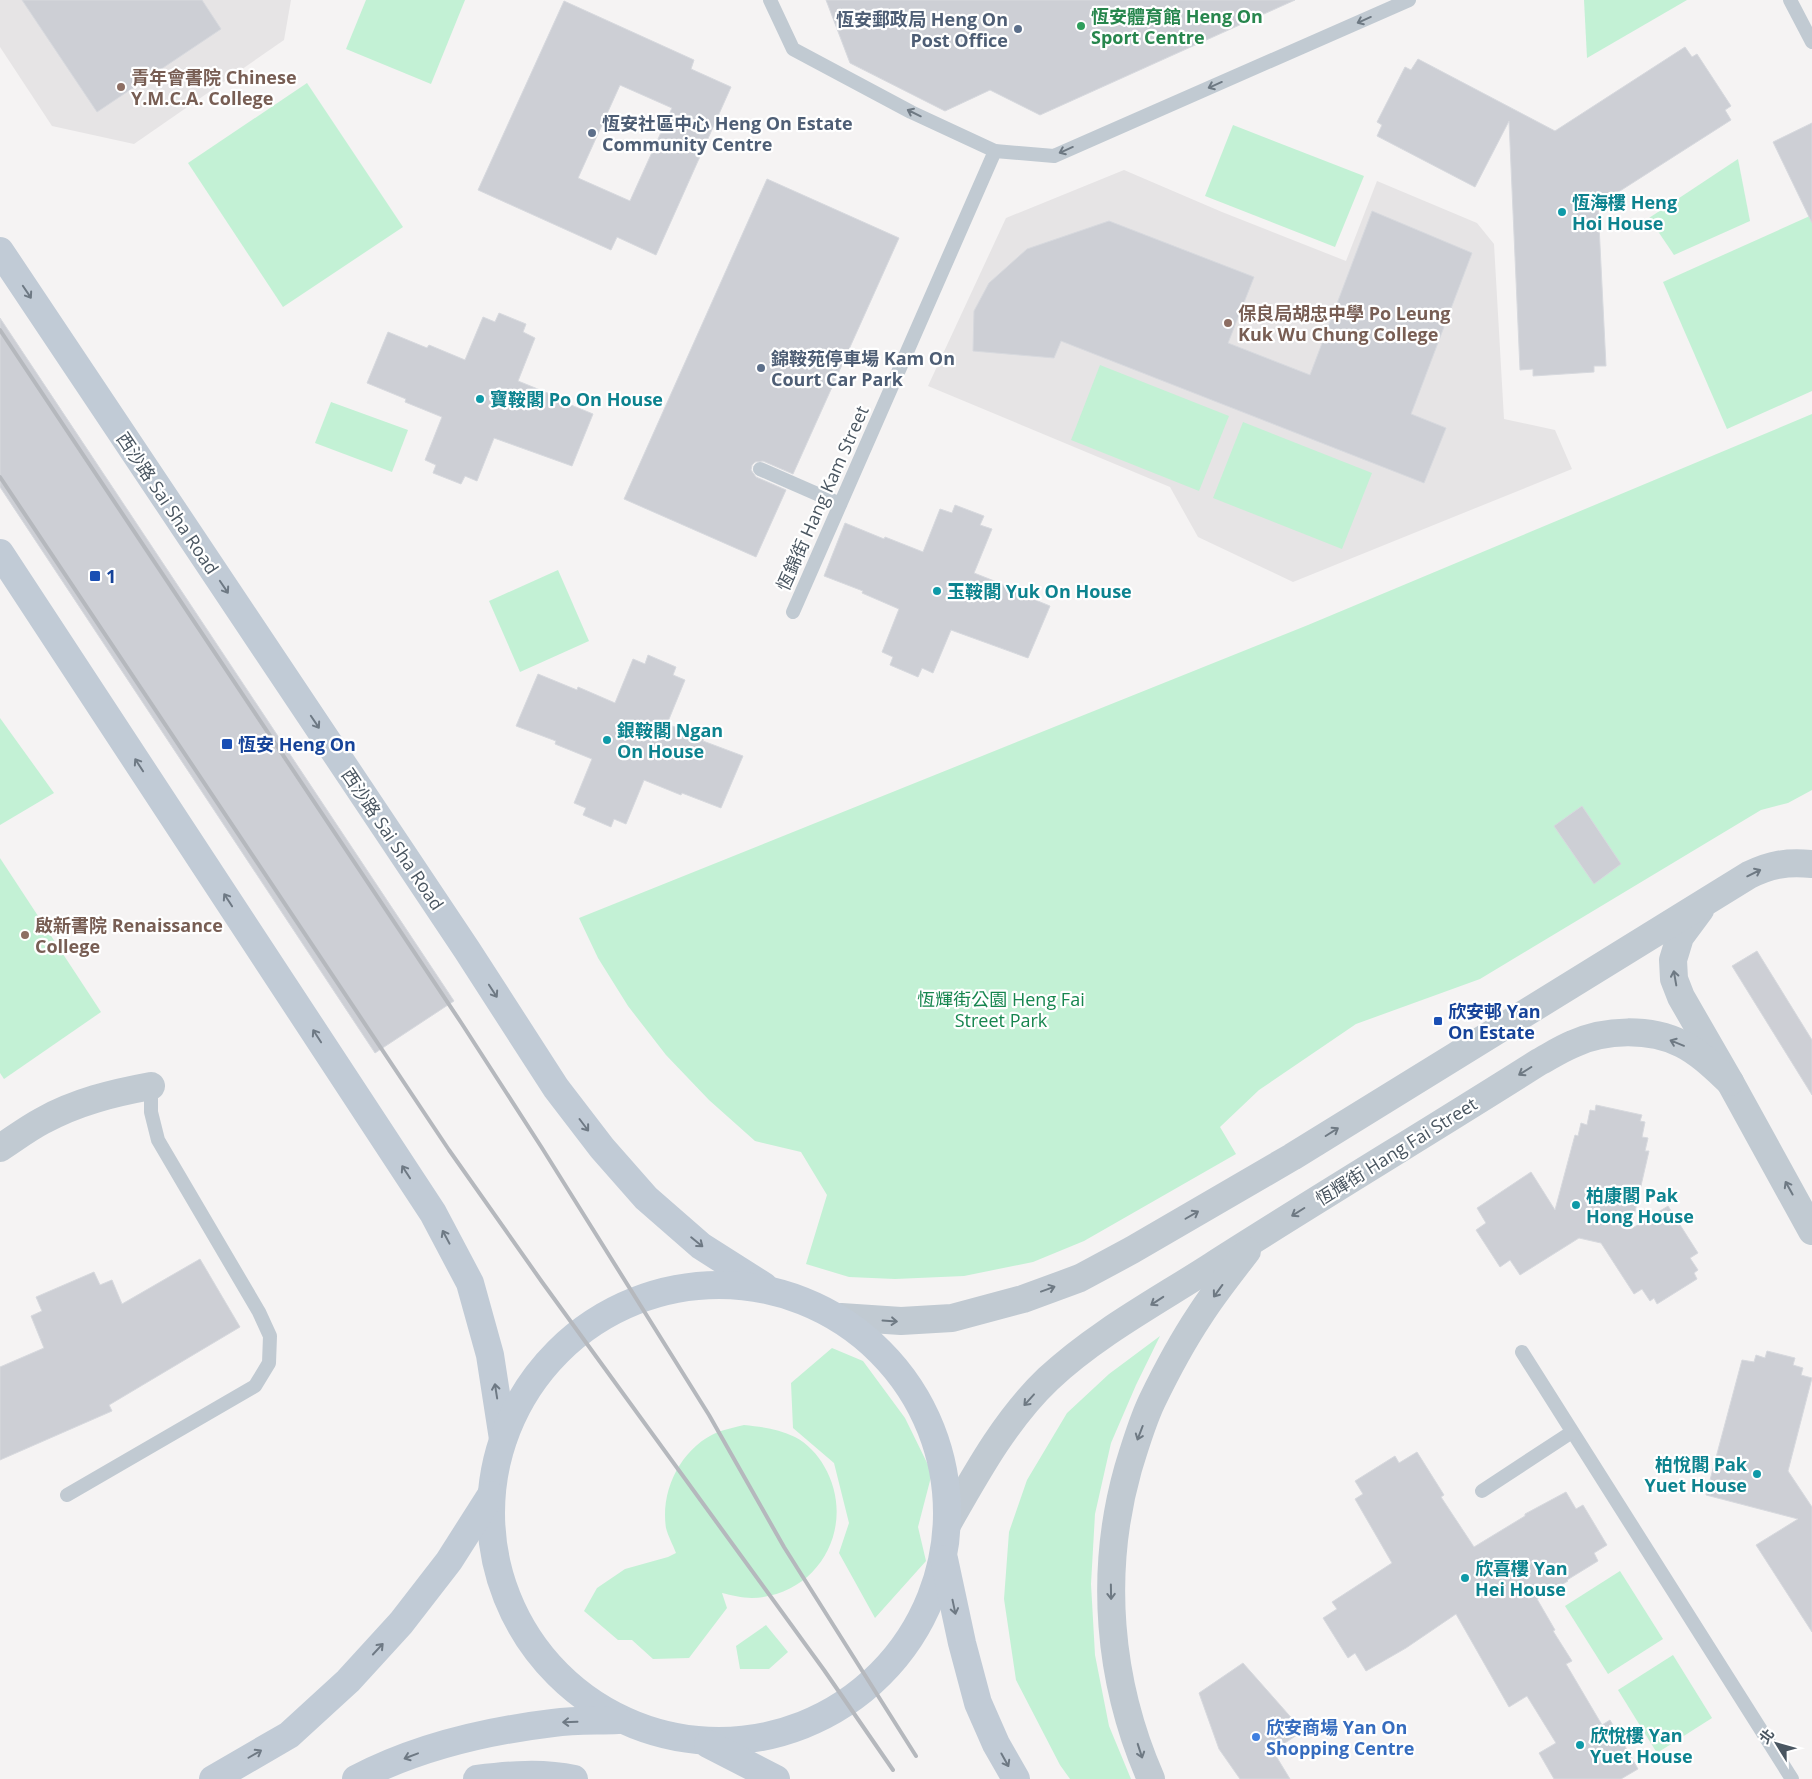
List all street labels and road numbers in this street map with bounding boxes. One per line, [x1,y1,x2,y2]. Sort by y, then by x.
street label: 恆錦街 Hang Kam Street [770,402,874,594]
street label: 西沙路 Sai Sha Road [112,427,224,579]
street label: 西沙路 Sai Sha Road [337,763,449,915]
street label: 恆輝街 Hang Fai Street [1311,1091,1481,1211]

